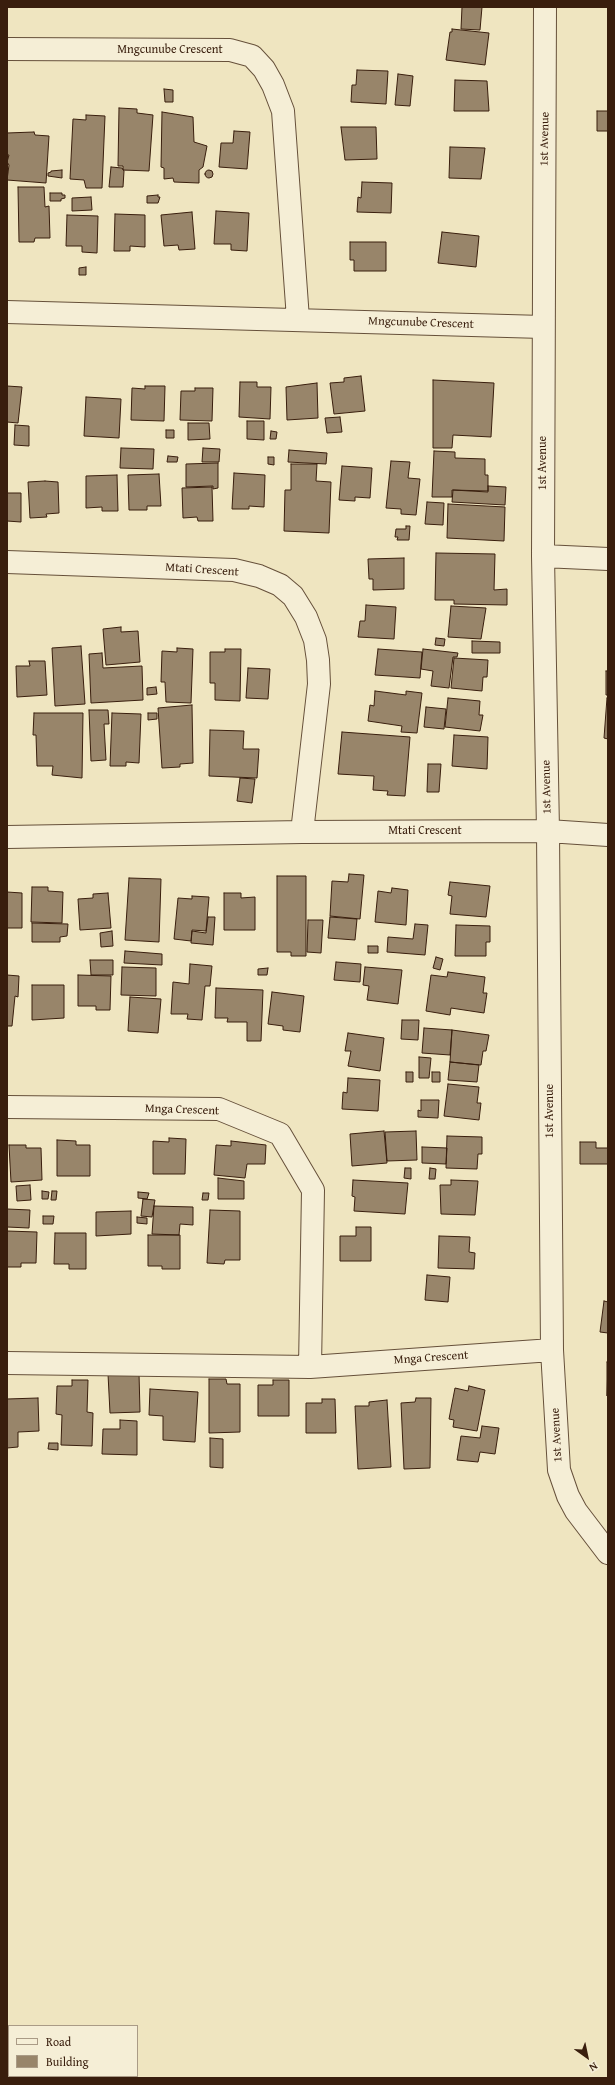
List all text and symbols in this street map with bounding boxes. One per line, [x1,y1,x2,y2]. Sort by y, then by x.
street label: Mngcunube Crescent [117,43,223,57]
street label: 1st Avenue [537,112,553,166]
street label: Mngcunube Crescent [368,314,474,332]
street label: 1st Avenue [536,436,550,490]
street label: Mtati Crescent [165,560,239,580]
street label: 1st Avenue [539,760,555,814]
street label: Mtati Crescent [388,824,462,838]
street label: 1st Avenue [543,1084,557,1138]
street label: Mnga Crescent [145,1102,219,1118]
street label: Mnga Crescent [393,1348,469,1368]
street label: 1st Avenue [548,1408,566,1462]
legend [8,2025,138,2077]
text: Road [46,2033,71,2050]
north arrow [567,2037,607,2077]
text: Building [46,2053,89,2070]
text: N [586,2058,601,2076]

